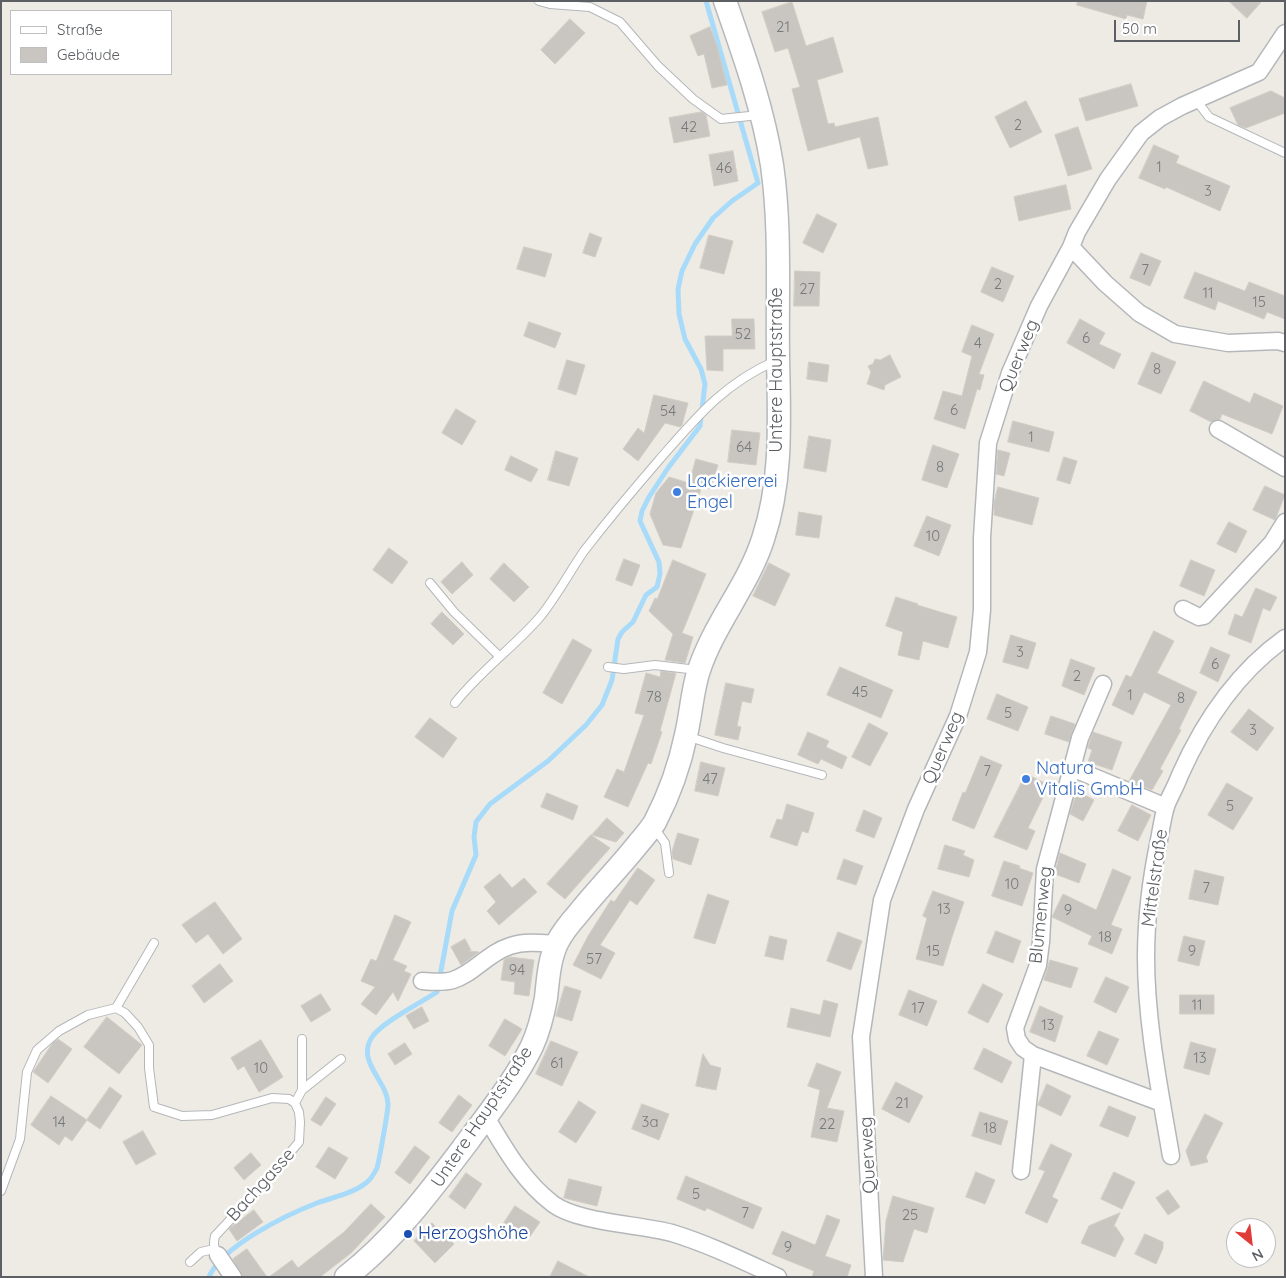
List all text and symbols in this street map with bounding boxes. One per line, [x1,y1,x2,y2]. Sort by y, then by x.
legend [10,10,172,75]
scale bar [1116,10,1242,42]
house number: 21 [776,18,790,36]
text: 50 m [1122,19,1157,38]
text: Straße [57,20,103,39]
text: Gebäude [57,45,120,64]
house number: 2 [1014,116,1022,134]
house number: 42 [681,118,697,136]
house number: 1 [1156,158,1162,176]
house number: 46 [716,159,732,177]
house number: 3 [1204,182,1212,200]
house number: 7 [1141,261,1149,279]
house number: 2 [994,275,1002,293]
house number: 27 [799,280,815,298]
house number: 11 [1202,284,1214,302]
street label: Untere Hauptstraße [766,287,788,453]
house number: 15 [1252,293,1266,311]
street label: Querweg [995,316,1043,396]
house number: 52 [735,325,751,343]
house number: 6 [1082,329,1090,347]
house number: 4 [974,334,982,352]
house number: 8 [1153,360,1161,378]
house number: 6 [950,401,958,419]
house number: 54 [660,402,676,420]
house number: 1 [1028,428,1034,446]
house number: 64 [736,438,752,456]
house number: 8 [936,458,944,476]
place label: Lackiererei Engel [687,471,778,514]
marker: Lackiererei Engel [671,486,683,498]
house number: 10 [926,527,940,545]
house number: 3 [1016,643,1024,661]
house number: 6 [1211,655,1219,673]
house number: 2 [1073,667,1081,685]
house number: 45 [852,683,868,701]
house number: 1 [1127,686,1133,704]
house number: 78 [646,688,662,706]
house number: 8 [1177,689,1185,707]
house number: 5 [1004,704,1012,722]
street label: Querweg [918,708,968,788]
house number: 3 [1249,721,1257,739]
place label: Natura Vitalis GmbH [1036,758,1143,801]
house number: 7 [983,762,991,780]
house number: 47 [702,770,718,788]
marker: Natura Vitalis GmbH [1020,773,1032,785]
house number: 5 [1226,797,1234,815]
street label: Mittelstraße [1137,828,1173,928]
street label: Blumenweg [1025,865,1057,965]
house number: 10 [1005,875,1019,893]
house number: 7 [1202,879,1210,897]
house number: 13 [937,900,951,918]
house number: 9 [1064,901,1072,919]
house number: 18 [1098,928,1112,946]
house number: 15 [926,942,940,960]
house number: 9 [1188,942,1196,960]
house number: 57 [586,950,602,968]
house number: 94 [509,961,525,979]
house number: 11 [1191,996,1203,1014]
house number: 17 [911,999,925,1017]
house number: 13 [1041,1016,1055,1034]
street label: Untere Hauptstraße [427,1042,537,1192]
house number: 13 [1193,1049,1207,1067]
house number: 61 [550,1054,564,1072]
house number: 10 [254,1059,268,1077]
house number: 21 [895,1094,909,1112]
house number: 14 [52,1113,66,1131]
house number: 3a [642,1113,658,1131]
house number: 22 [819,1115,835,1133]
street label: Querweg [855,1116,881,1194]
house number: 18 [983,1119,997,1137]
street label: Bachgasse [222,1144,300,1226]
house number: 5 [692,1185,700,1203]
house number: 7 [741,1204,749,1222]
house number: 25 [902,1206,918,1224]
north arrow [1226,1218,1276,1268]
place label: Herzogshöhe [418,1223,528,1245]
marker: Herzogshöhe [402,1228,414,1240]
house number: 9 [784,1238,792,1256]
text: N [1249,1245,1267,1266]

